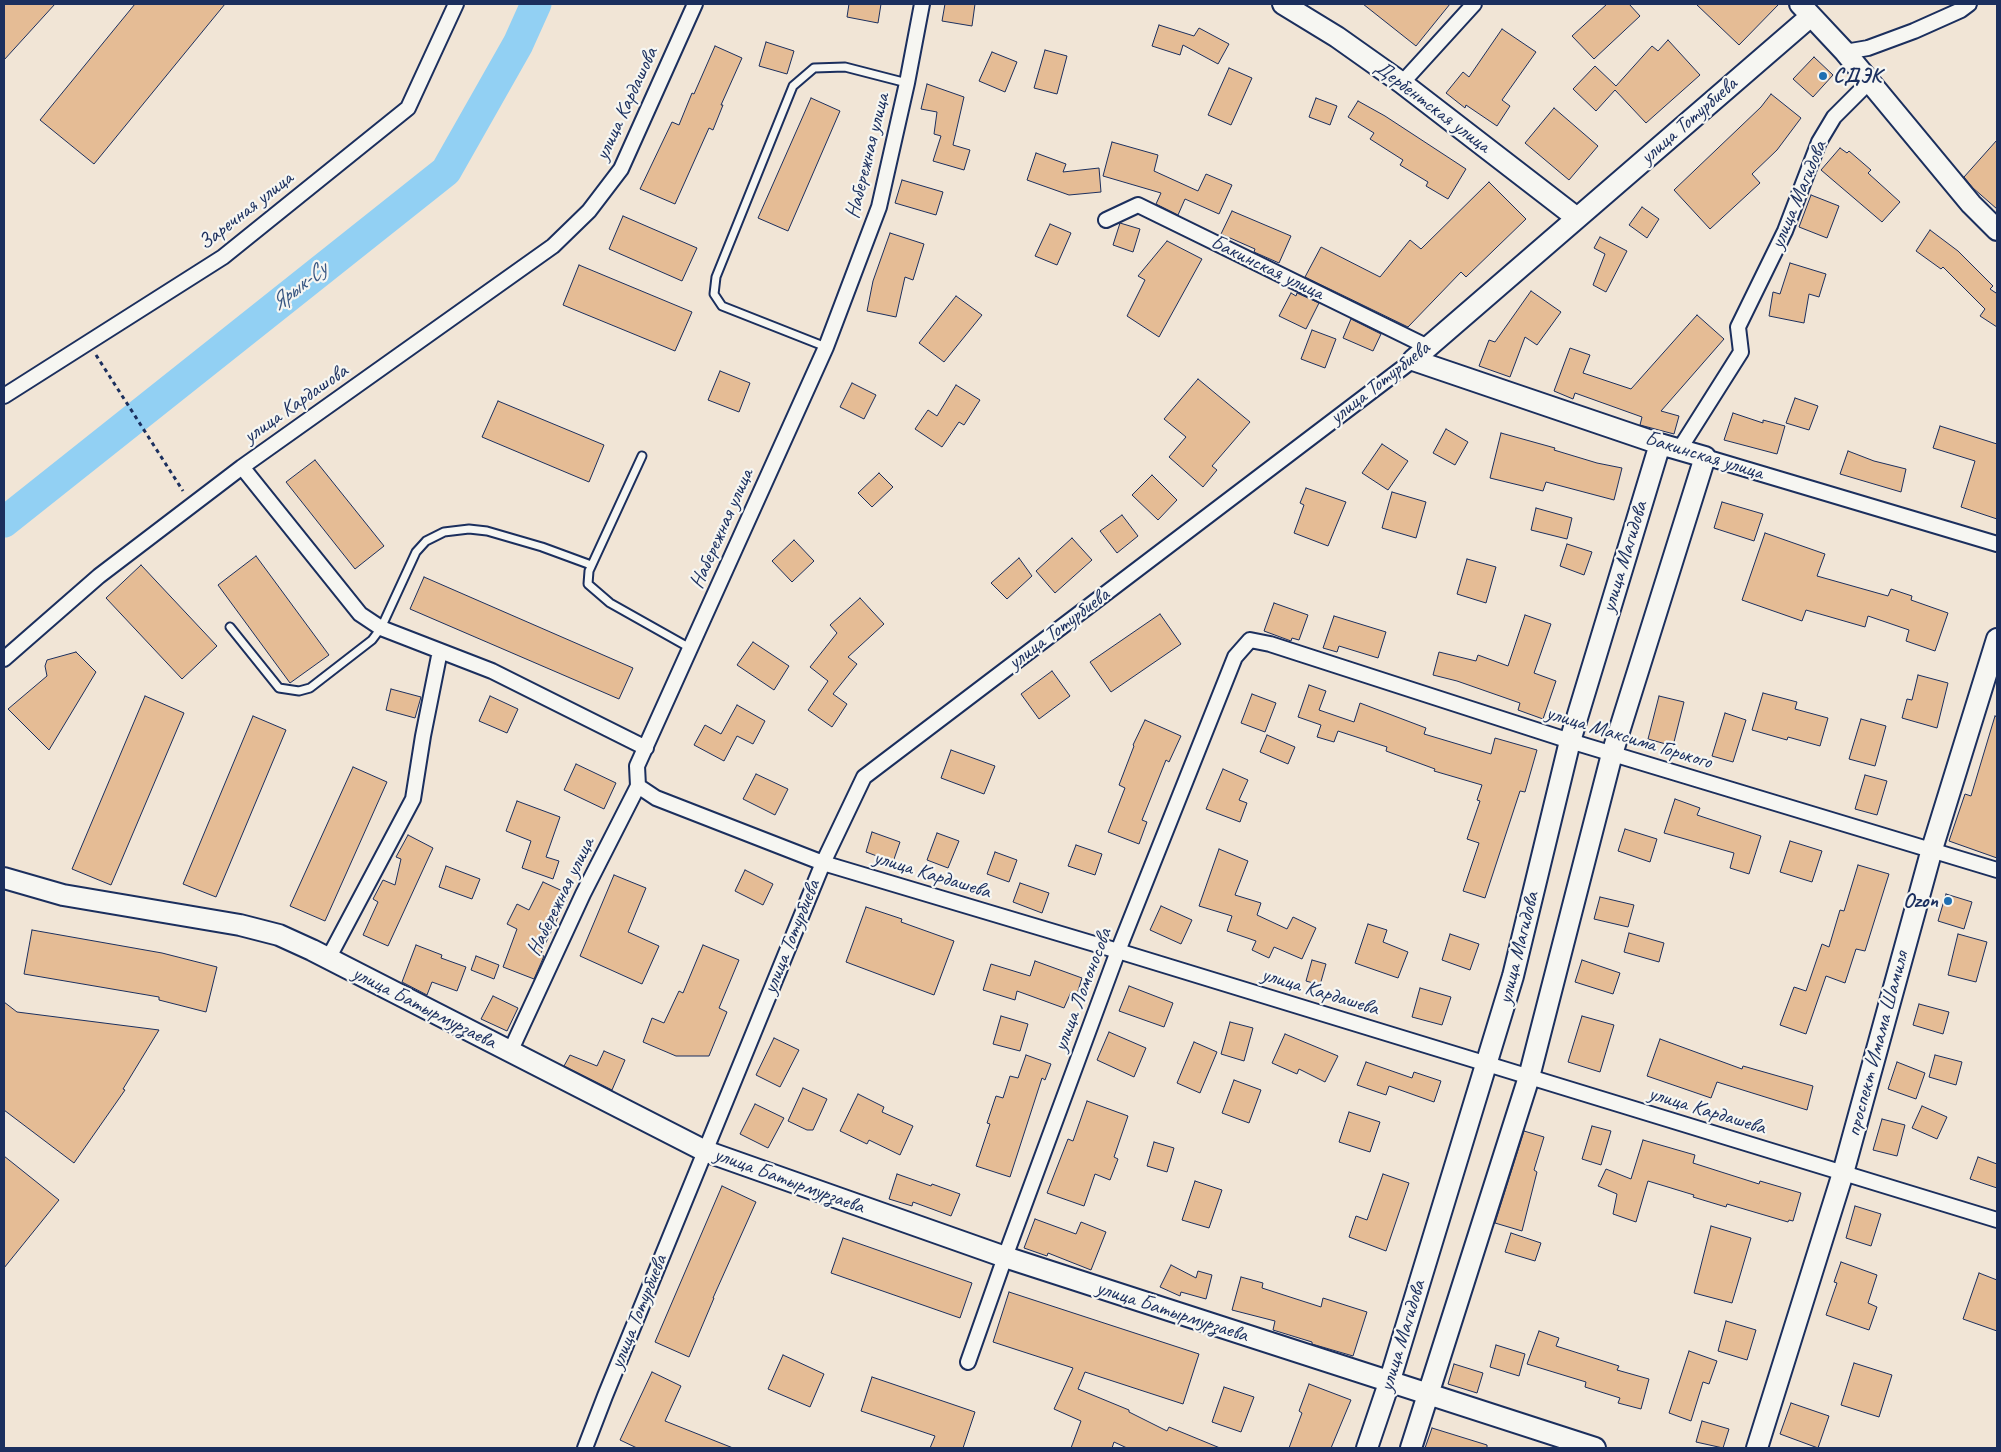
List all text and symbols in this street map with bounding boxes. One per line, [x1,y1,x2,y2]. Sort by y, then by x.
street label: улица Кардашова [590,44,664,164]
street label: Дербентская улица [1369,55,1495,159]
place label: СДЭК [1833,63,1881,89]
marker: СДЭК [1817,70,1829,82]
street label: улица Тотурбиева [1635,72,1743,170]
street label: Набережная улица [840,91,896,221]
street label: улица Магидова [1765,137,1833,253]
street label: Заречная улица [194,166,298,256]
street label: Бакинская улица [1206,230,1328,306]
water label: Ярык-Су [265,257,333,317]
street label: улица Тотурбиева [1325,336,1435,430]
street label: улица Кардашова [239,359,353,449]
street label: Бакинская улица [1642,426,1766,486]
street label: Набережная улица [684,465,760,593]
street label: улица Магидова [1596,499,1654,615]
street label: улица Тотурбиева [1003,583,1115,675]
street label: улица Максима Горького [1543,701,1715,775]
street label: Набережная улица [522,834,600,960]
street label: улица Кардашева [870,845,994,905]
street label: улица Тотурбиева [758,876,826,998]
place label: Ozon [1903,888,1938,914]
street label: улица Магидова [1493,889,1545,1007]
marker: Ozon [1942,895,1954,907]
street label: улица Ломоносова [1048,925,1118,1055]
street label: проспект Имама Шамиля [1841,949,1915,1139]
street label: улица Батырмурзаева [348,961,500,1055]
street label: улица Кардашева [1258,962,1382,1022]
street label: улица Кардашева [1645,1081,1769,1141]
street label: улица Батырмурзаева [711,1142,867,1220]
street label: улица Тотурбиева [605,1251,673,1373]
street label: улица Батырмурзаева [1093,1276,1251,1348]
street label: улица Магидова [1374,1278,1432,1394]

